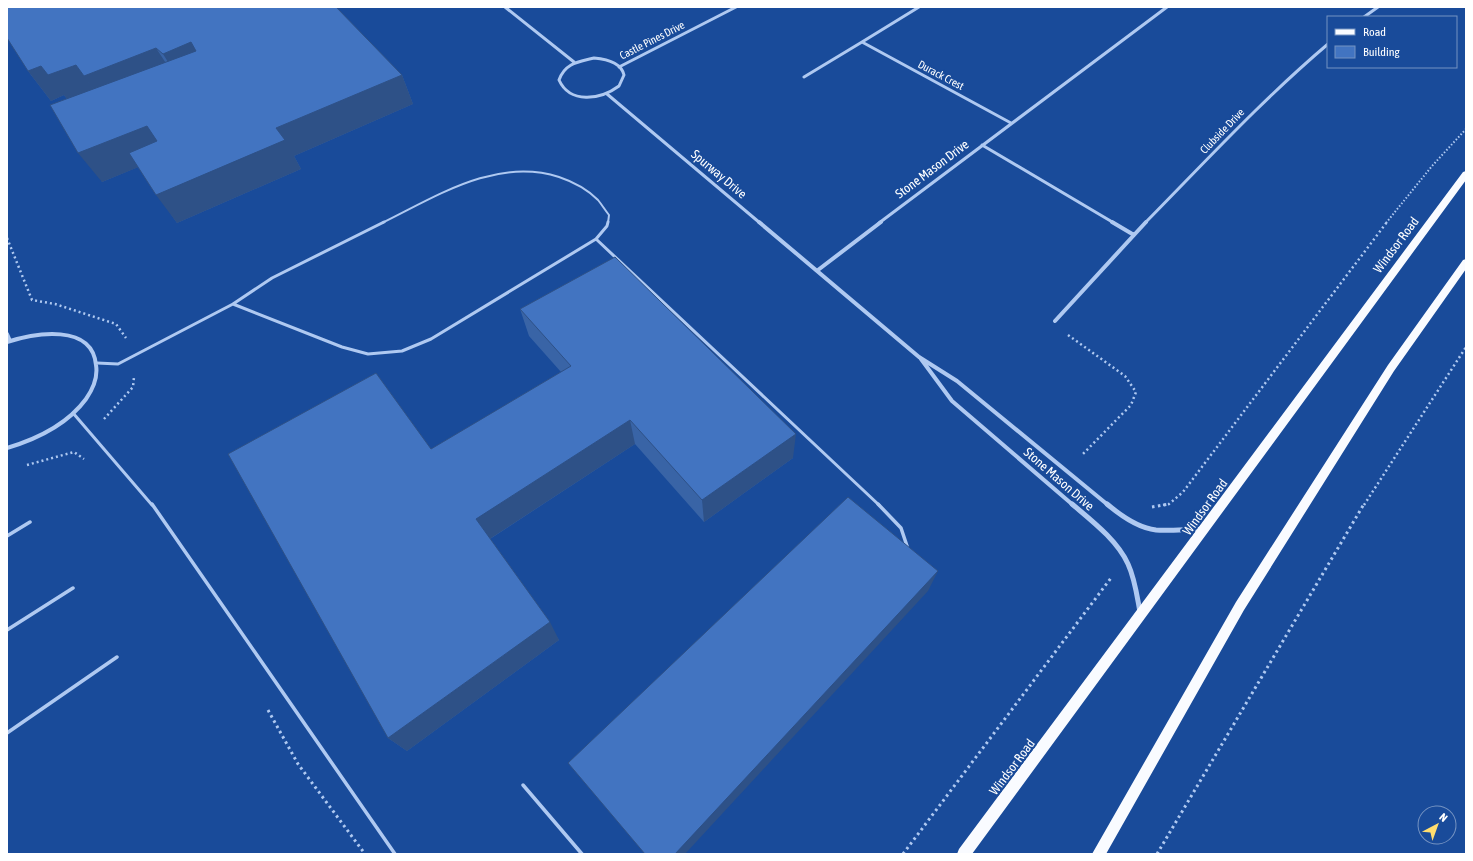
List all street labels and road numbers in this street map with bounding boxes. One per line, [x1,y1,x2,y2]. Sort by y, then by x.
street label: Castle Pines Drive [618,18,686,62]
street label: Durack Crest [916,58,966,92]
street label: Clubside Drive [1198,106,1246,156]
street label: Stone Mason Drive [892,136,972,201]
street label: Spurway Drive [688,146,750,202]
street label: Windsor Road [1370,214,1422,276]
street label: Stone Mason Drive [1021,444,1097,514]
street label: Windsor Road [1180,476,1230,538]
street label: Windsor Road [986,736,1038,798]

